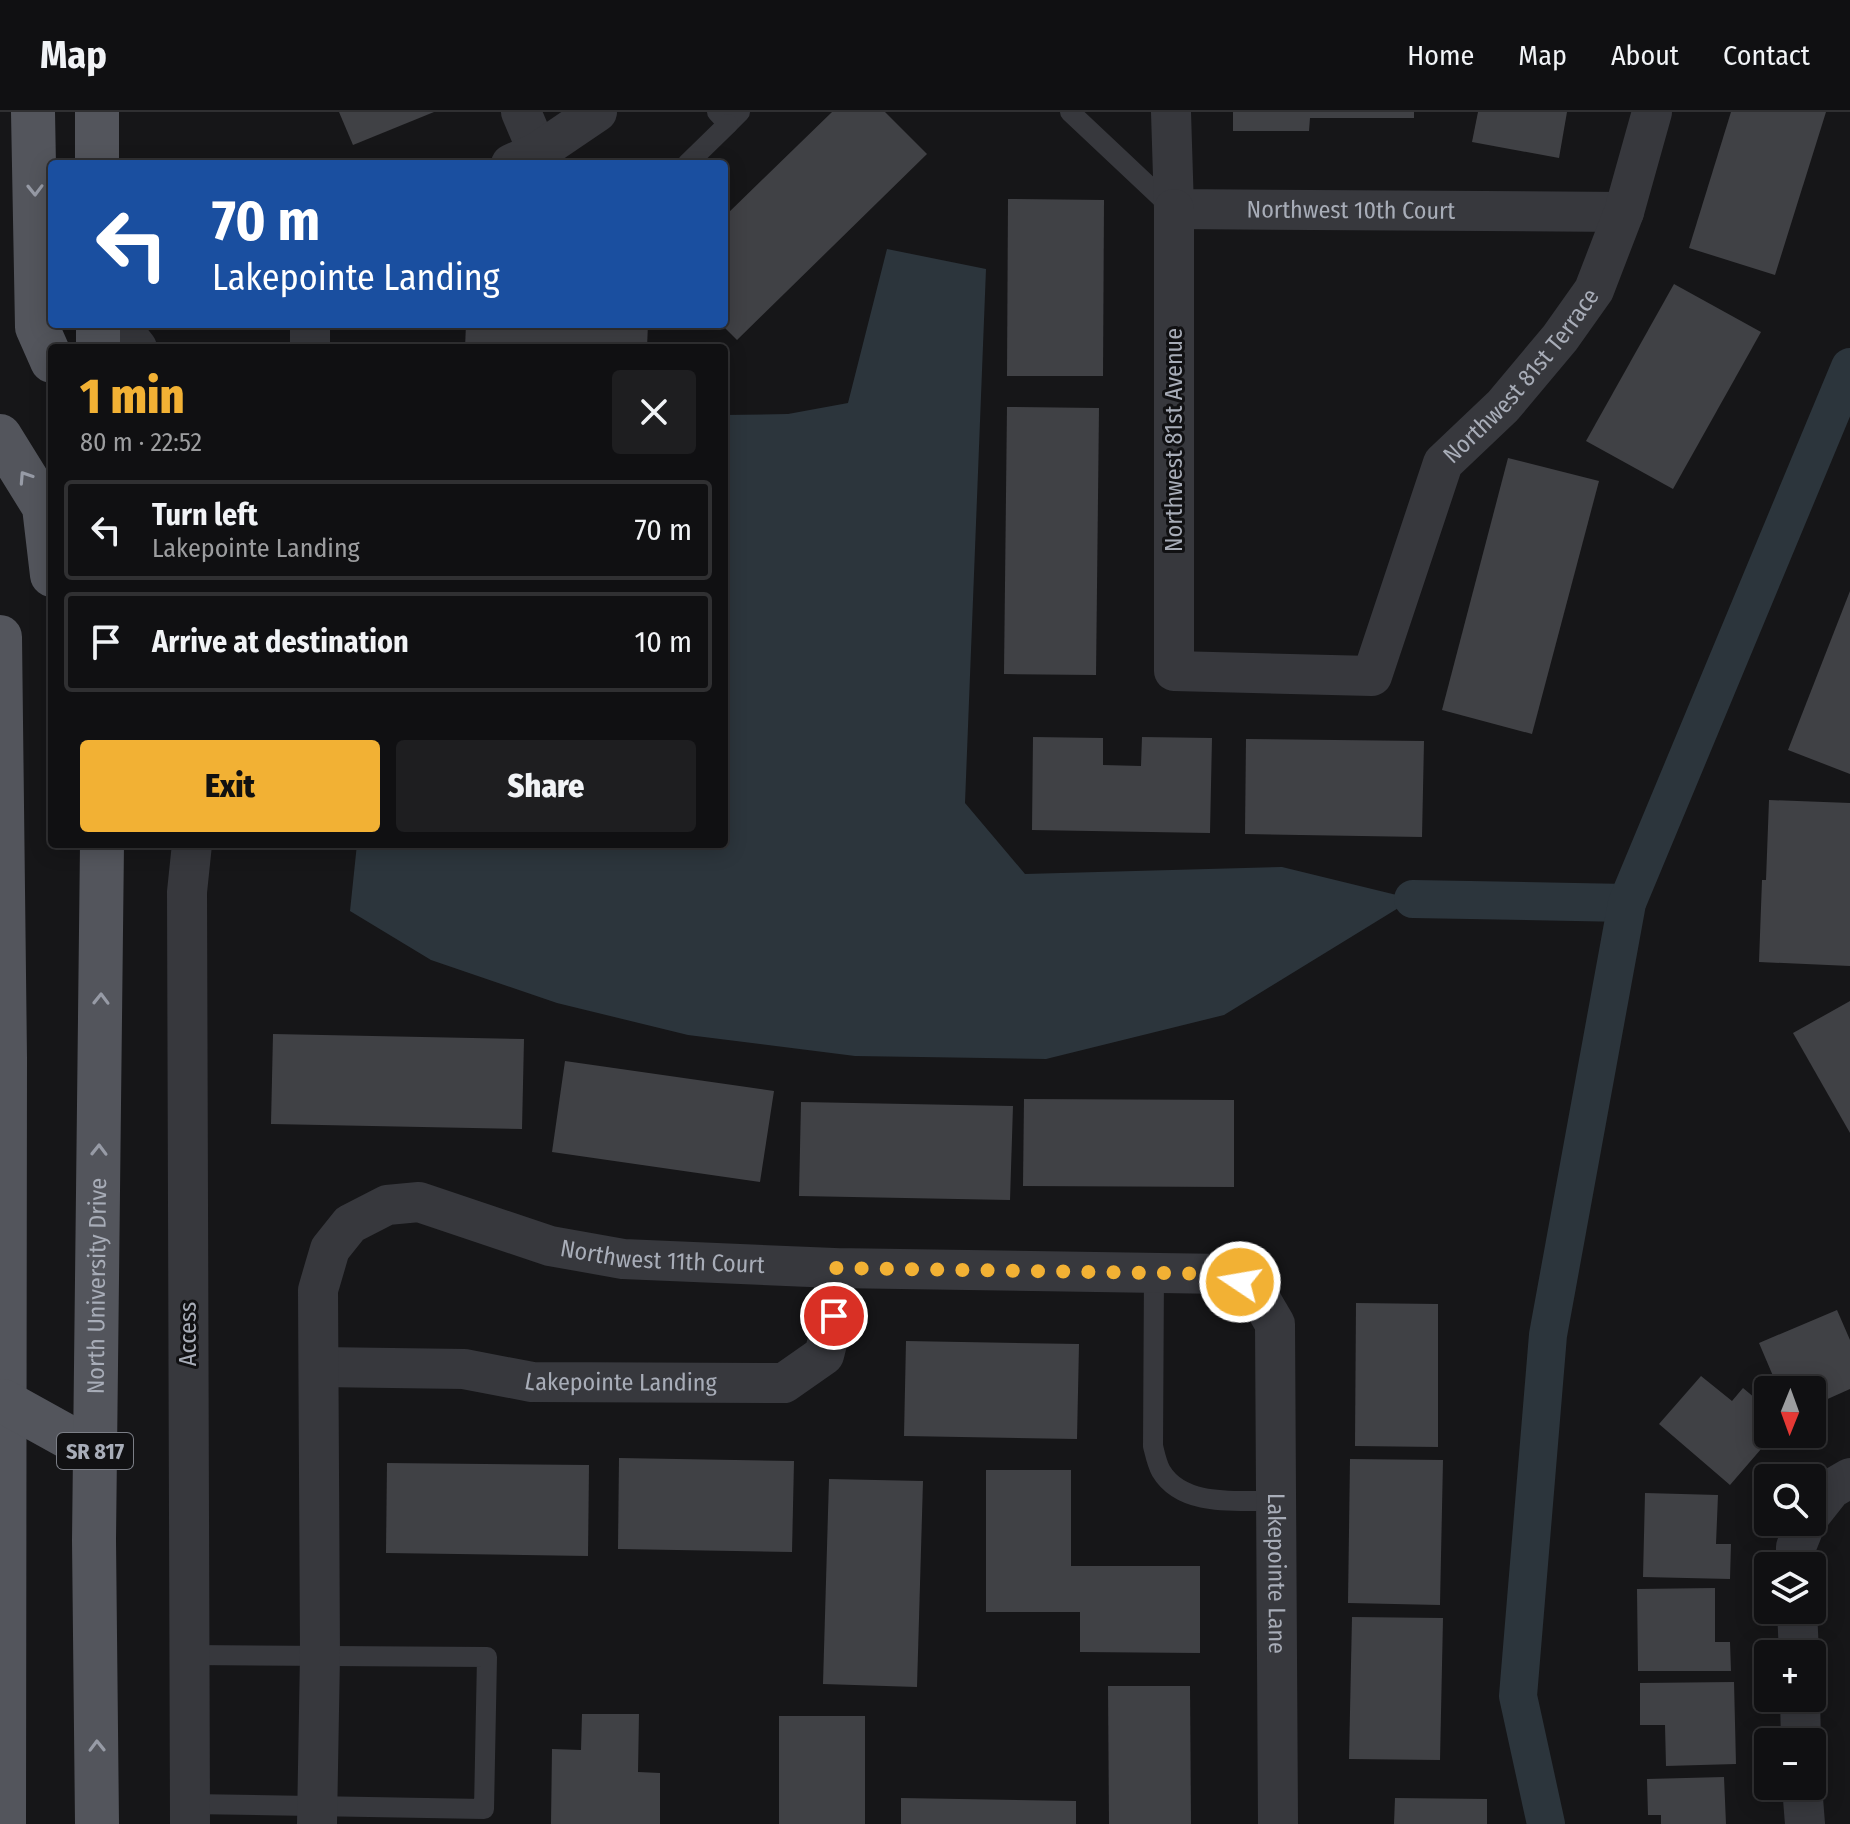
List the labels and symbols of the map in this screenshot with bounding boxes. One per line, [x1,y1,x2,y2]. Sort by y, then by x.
one-way arrow [26,184,43,197]
street label: Northwest 10th Court [1247,195,1456,225]
street label: Northwest 81st Terrace [1438,283,1605,469]
street label: Northwest 81st Avenue [1160,328,1188,552]
one-way arrow [19,471,34,486]
one-way arrow [93,992,110,1005]
one-way arrow [90,1143,108,1156]
street label: North University Drive [82,1178,112,1394]
street label: Northwest 11th Court [558,1234,765,1279]
position arrow [1198,1240,1282,1324]
pin [800,1282,868,1350]
street label: Access [174,1302,202,1366]
street label: Lakepointe Landing [522,1367,718,1397]
north arrow [1754,1376,1826,1448]
road number: SR 817 [57,1433,133,1469]
street label: Lakepointe Lane [1262,1493,1291,1654]
one-way arrow [88,1739,105,1752]

